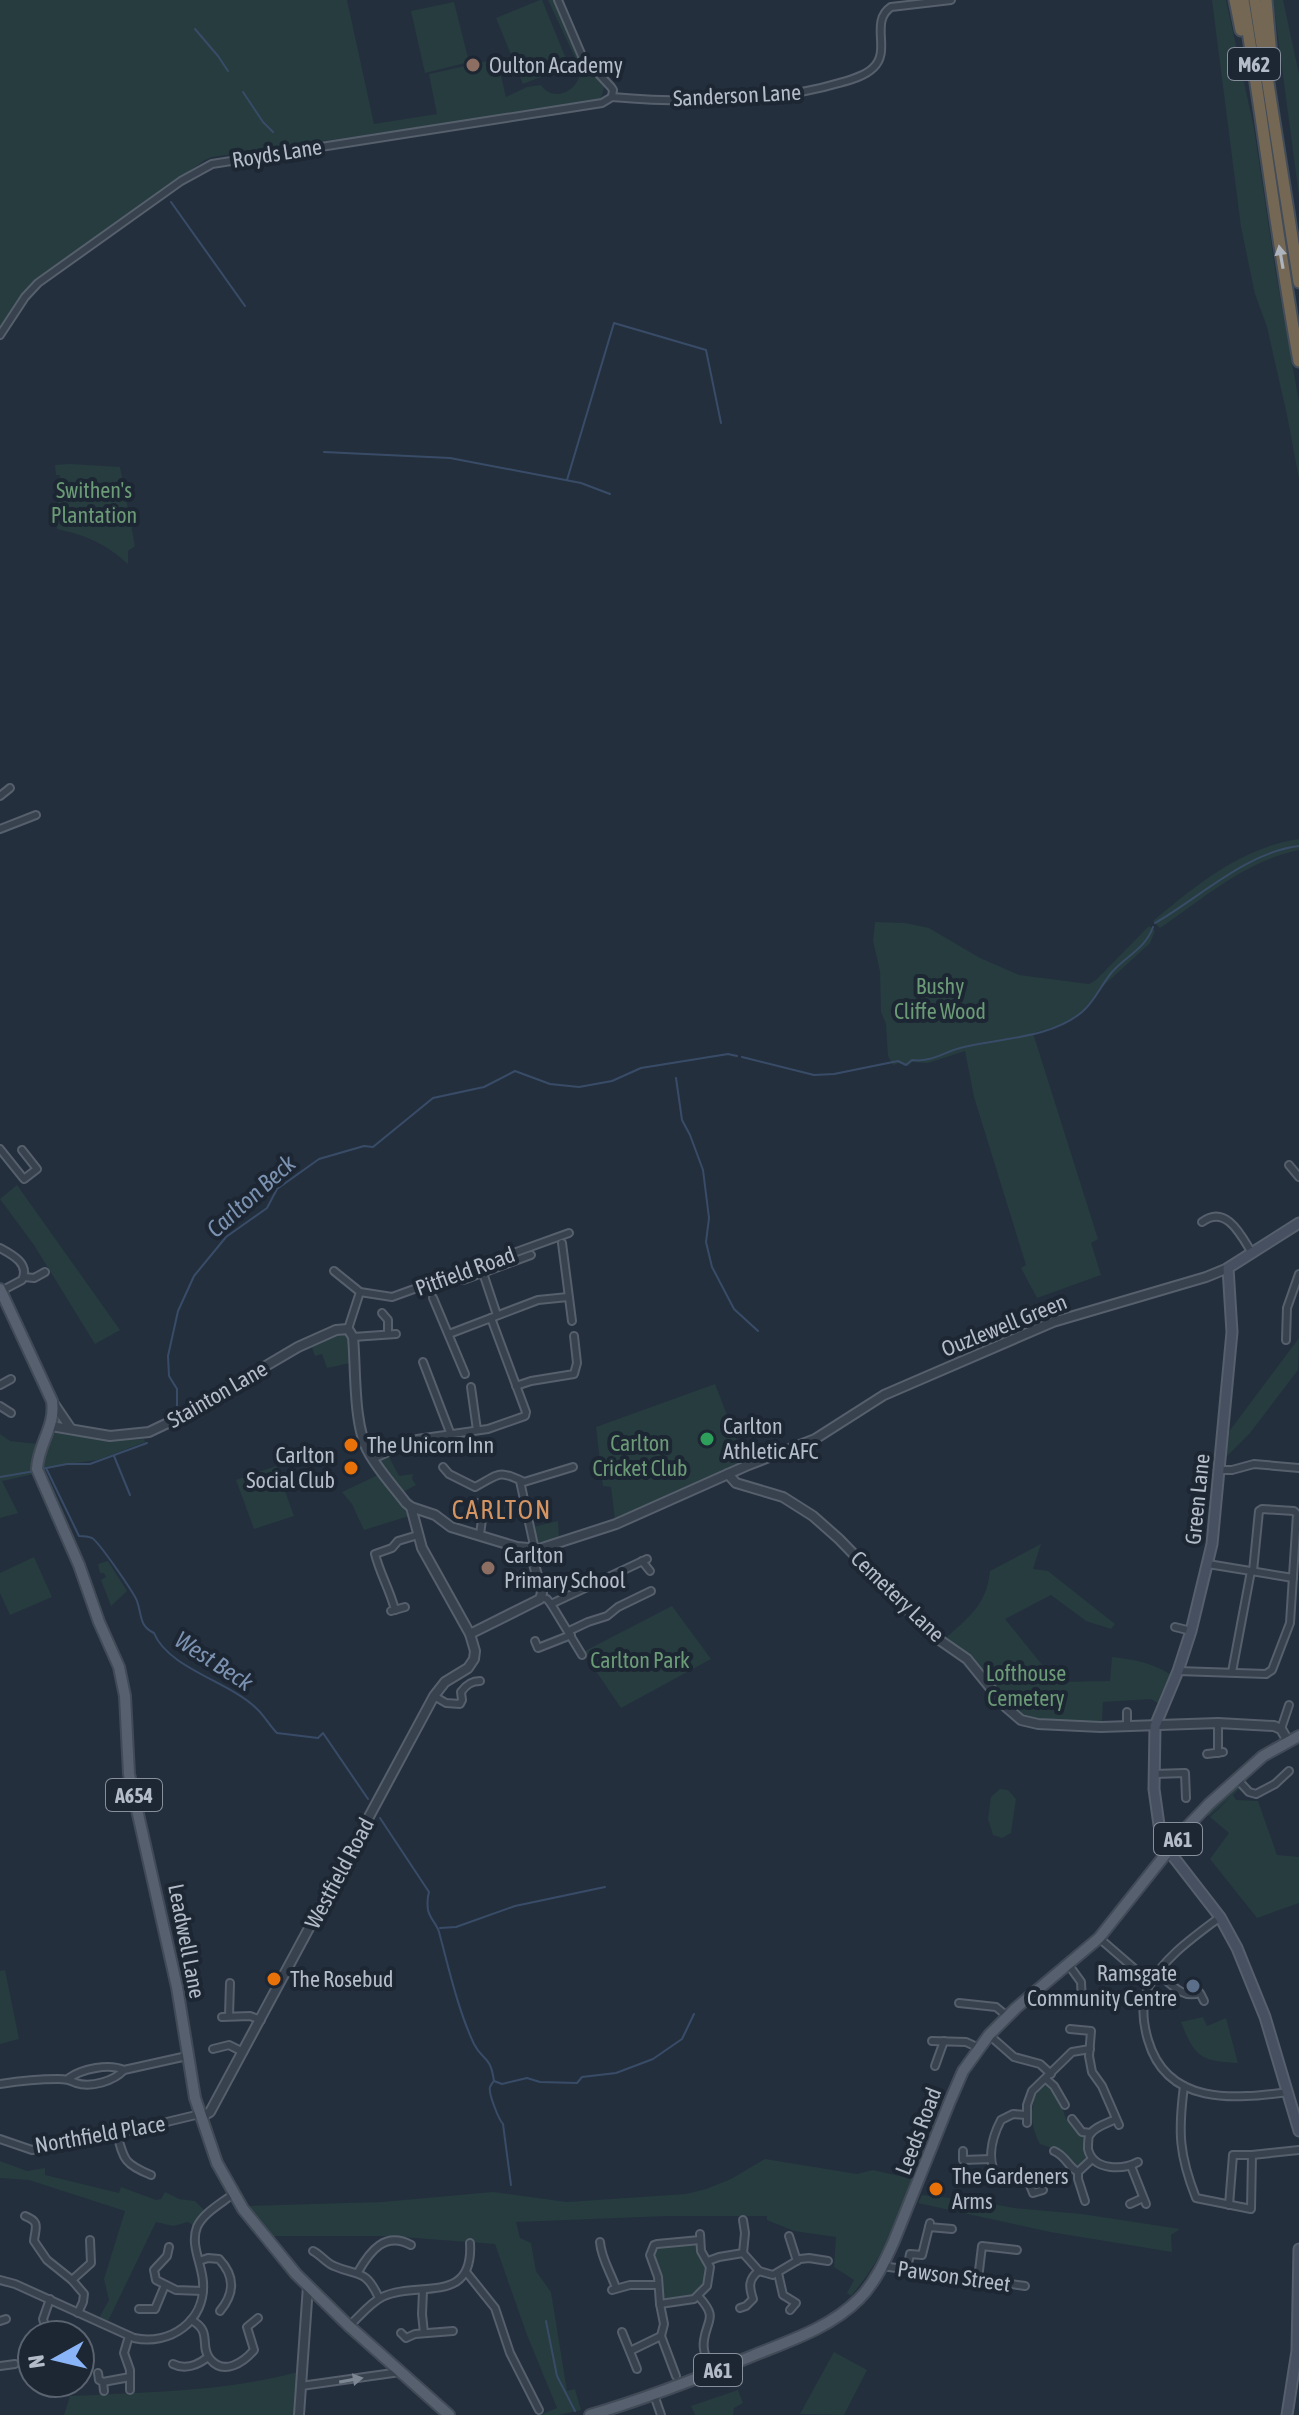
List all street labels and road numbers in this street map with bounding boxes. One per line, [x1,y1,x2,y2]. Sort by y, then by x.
road number: M62 [1228,48,1280,80]
street label: Sanderson Lane [672,79,802,111]
street label: Royds Lane [230,133,324,173]
street label: Pitfield Road [412,1241,518,1301]
street label: Ouzlewell Green [937,1288,1071,1362]
street label: Stainton Lane [162,1355,272,1433]
street label: Green Lane [1179,1452,1215,1546]
street label: Cemetery Lane [846,1545,950,1647]
road number: A654 [106,1779,162,1811]
street label: Westfield Road [299,1813,379,1933]
road number: A61 [1154,1823,1202,1855]
street label: Leadwell Lane [163,1882,211,2000]
street label: Leeds Road [889,2084,947,2178]
street label: Northfield Place [33,2110,167,2158]
street label: Pawson Street [896,2255,1012,2297]
road number: A61 [694,2354,742,2386]

